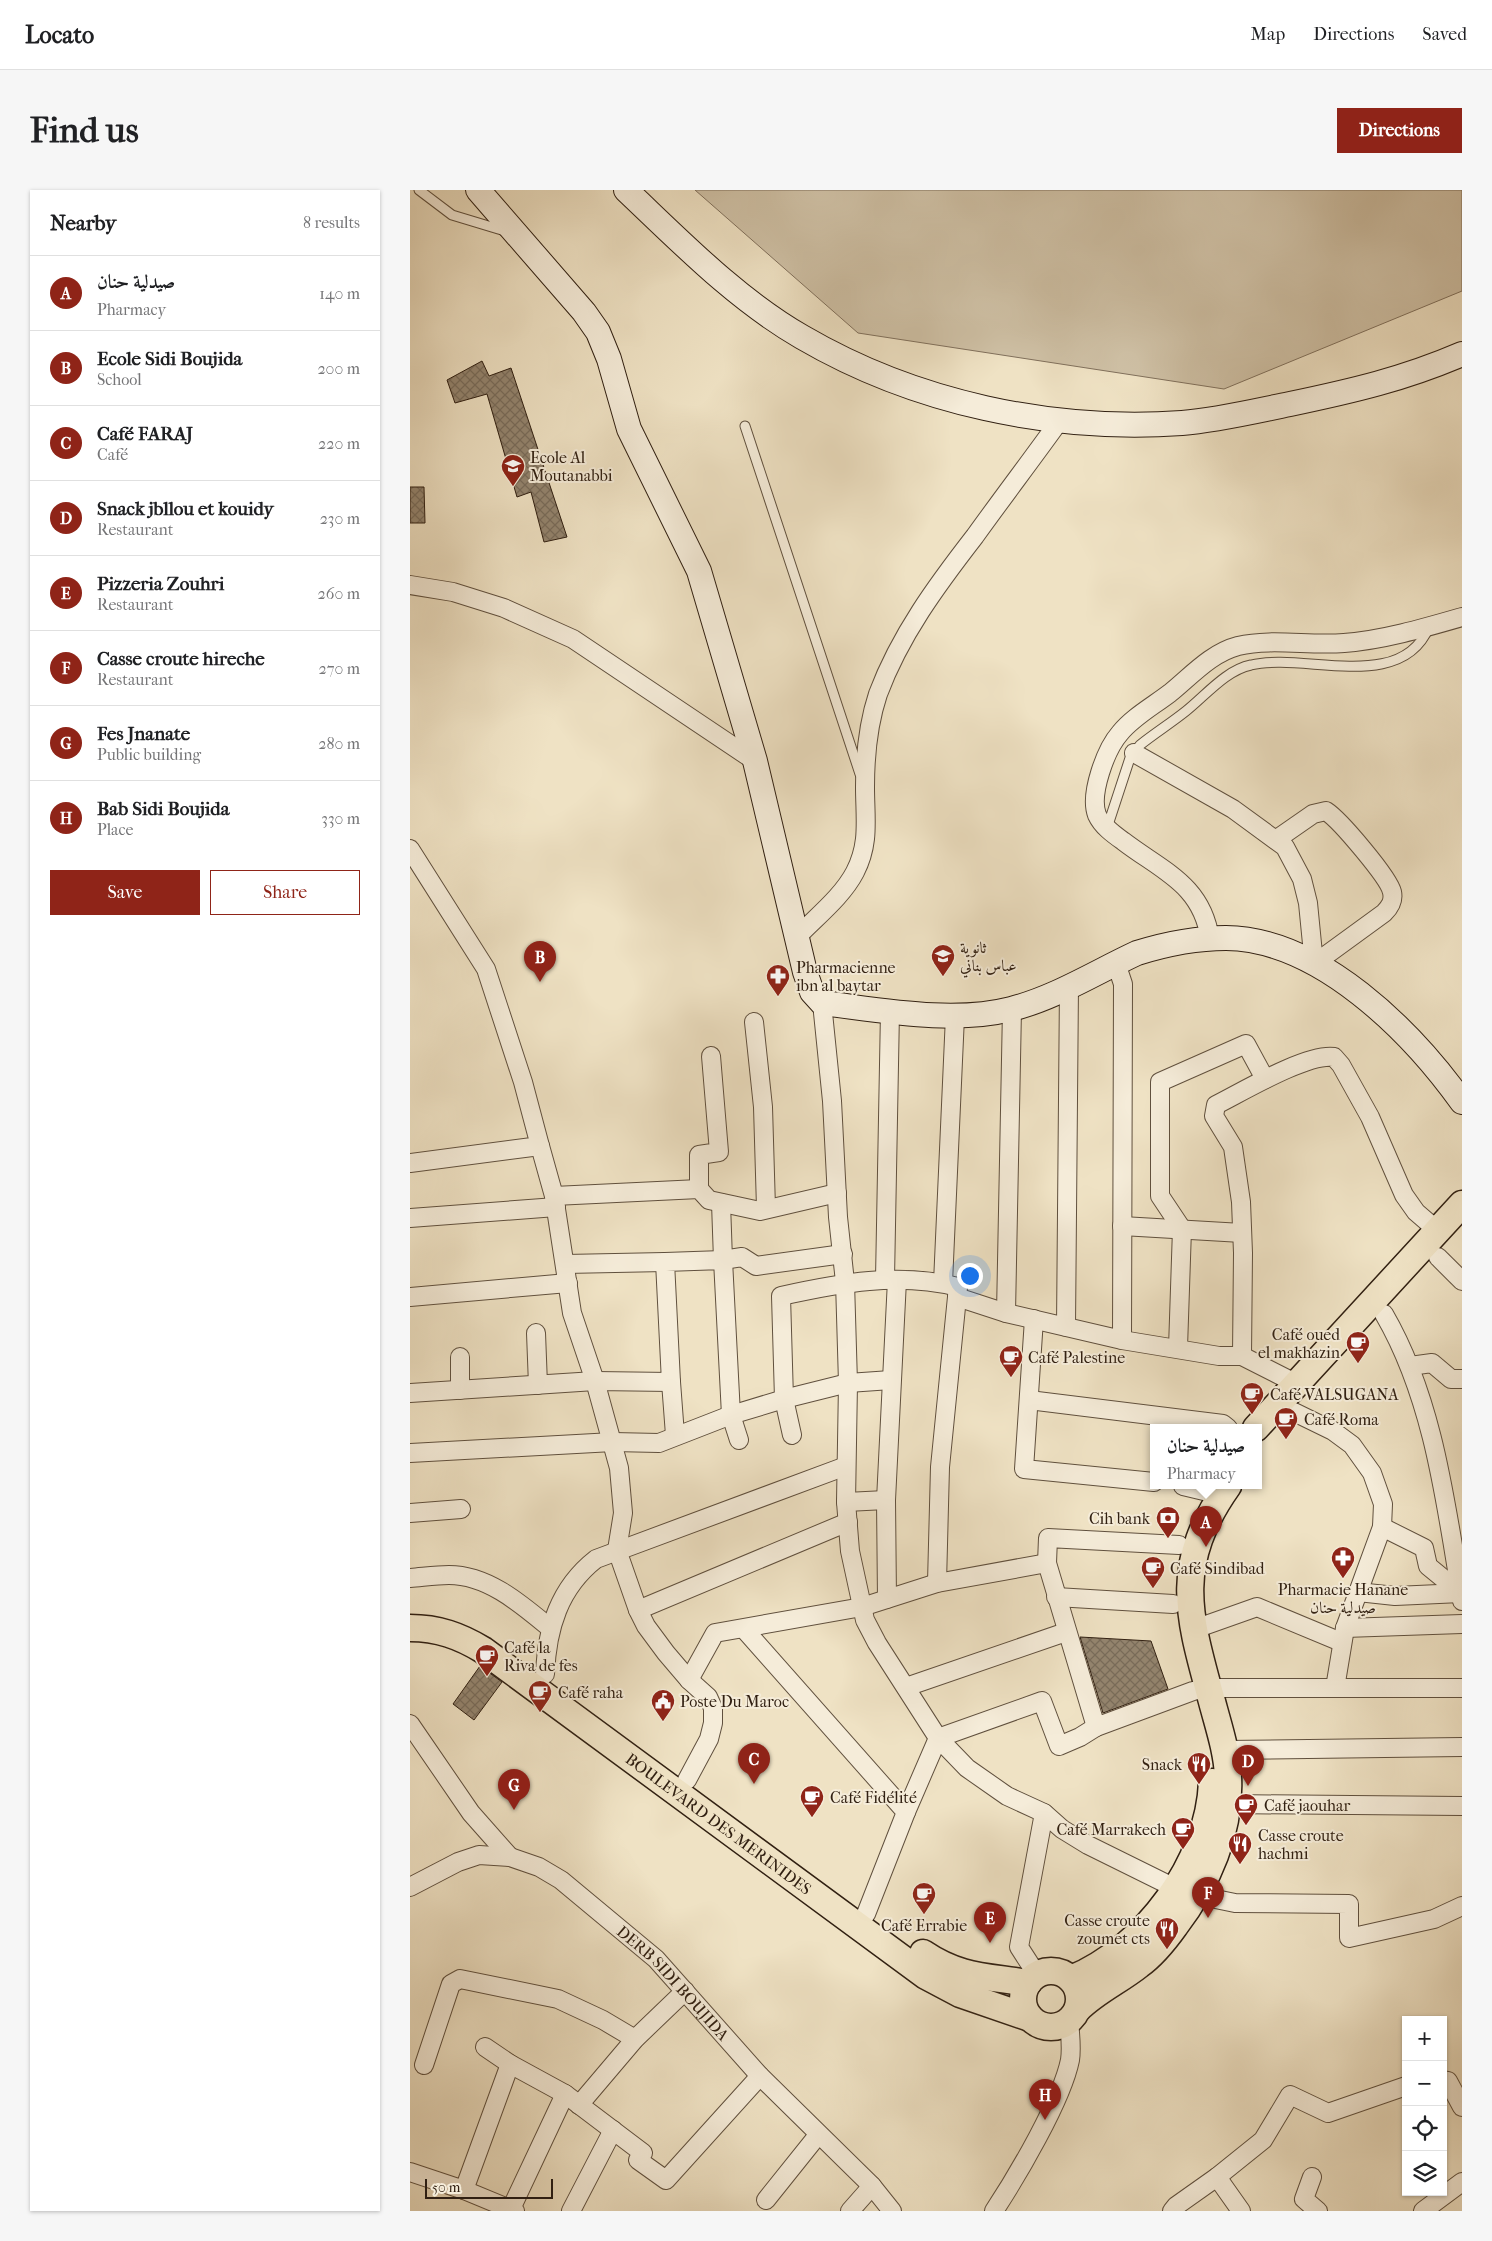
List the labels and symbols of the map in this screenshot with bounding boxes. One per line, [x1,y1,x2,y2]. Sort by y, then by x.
place label: Ecole Al Moutanabbi [530,448,613,485]
school or university icon: Ecole Al Moutanabbi [500,453,526,487]
place label: ثانوية عباس بناني [960,938,1017,978]
pin: B [524,941,556,982]
school or university icon: ثانوية عباس بناني [930,943,956,977]
place label: Pharmacienne ibn al baytar [796,958,896,995]
pharmacy icon: Pharmacienne ibn al baytar [765,963,791,997]
your location [957,1263,983,1289]
place label: Café oued el makhazin [1258,1325,1341,1362]
cafe icon: Café oued el makhazin [1345,1330,1371,1364]
cafe icon: Café Palestine [998,1344,1024,1378]
place label: Café Palestine [1028,1348,1125,1367]
cafe icon: Café VALSUGANA [1239,1381,1265,1415]
place label: Café VALSUGANA [1270,1385,1399,1404]
cafe icon: Café Roma [1273,1406,1299,1440]
place label: Café Roma [1304,1410,1379,1429]
bank icon: Cih bank [1155,1505,1181,1539]
pin: A [1190,1506,1222,1547]
place label: Cih bank [1089,1509,1151,1528]
pharmacy icon: Pharmacie Hanane صيدلية حنان [1330,1545,1356,1579]
cafe icon: Café Sindibad [1140,1555,1166,1589]
place label: Café Sindibad [1170,1559,1265,1578]
place label: Pharmacie Hanane صيدلية حنان [1278,1580,1408,1617]
place label: Café la Riva de fes [504,1638,578,1675]
cafe icon: Café la Riva de fes [474,1643,500,1677]
cafe icon: Café raha [527,1679,553,1713]
place label: Café raha [558,1683,624,1702]
public building icon: Poste Du Maroc [650,1688,676,1722]
place label: Poste Du Maroc [680,1692,789,1711]
pin: C [738,1743,770,1784]
pin: D [1232,1745,1264,1786]
street label: BOULEVARD DES MERINIDES [622,1749,815,1899]
restaurant icon: Snack [1186,1751,1212,1785]
place label: Snack [1142,1755,1183,1774]
pin: G [498,1769,530,1810]
cafe icon: Café Fidélité [799,1784,825,1818]
place label: Café Fidélité [830,1788,917,1807]
cafe icon: Café jaouhar [1233,1792,1259,1826]
place label: Café jaouhar [1264,1796,1350,1815]
cafe icon: Café Marrakech [1170,1816,1196,1850]
place label: Café Marrakech [1057,1820,1166,1839]
place label: Casse croute hachmi [1258,1826,1344,1863]
restaurant icon: Casse croute hachmi [1227,1831,1253,1865]
pin: F [1192,1877,1224,1918]
cafe icon: Café Errabie [911,1881,937,1915]
pin: E [974,1902,1006,1943]
place label: Casse croute zoumet cts [1064,1911,1150,1948]
place label: Café Errabie [881,1916,967,1935]
restaurant icon: Casse croute zoumet cts [1154,1916,1180,1950]
street label: DERB SIDI BOUJIDA [613,1922,733,2045]
pin: H [1029,2079,1061,2120]
scale bar [425,2176,552,2199]

